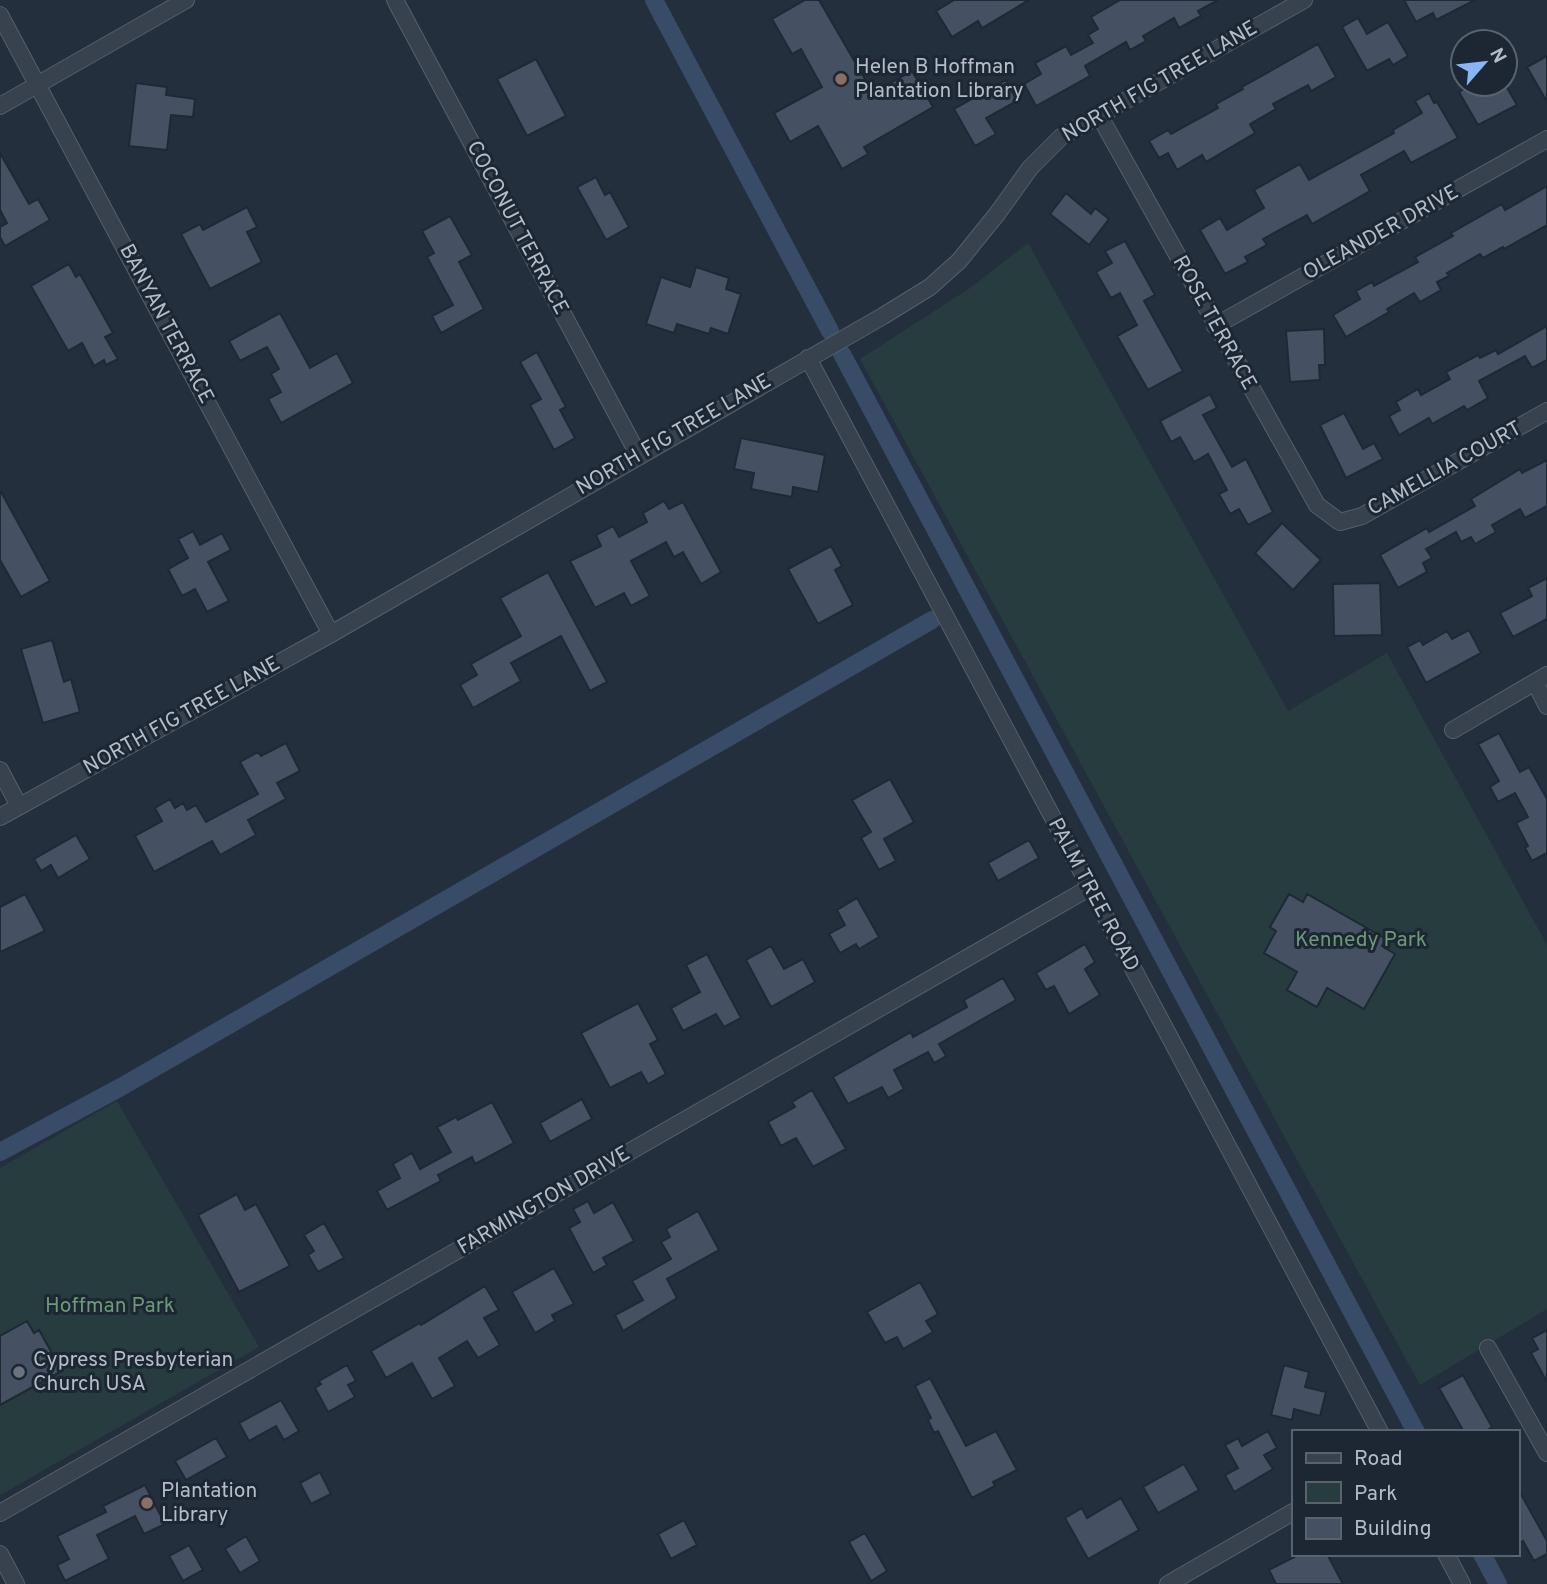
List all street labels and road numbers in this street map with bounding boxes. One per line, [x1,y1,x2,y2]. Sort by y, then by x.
street label: NORTH FIG TREE LANE [1058,15,1262,149]
street label: COCONUT TERRACE [460,136,574,320]
street label: OLEANDER DRIVE [1298,179,1464,287]
street label: BANYAN TERRACE [113,239,219,409]
street label: ROSE TERRACE [1166,251,1262,395]
street label: NORTH FIG TREE LANE [572,368,776,502]
street label: CAMELLIA COURT [1363,415,1527,523]
street label: NORTH FIG TREE LANE [79,651,285,781]
street label: PALM TREE ROAD [1041,814,1145,976]
street label: FARMINGTON DRIVE [453,1141,635,1261]

